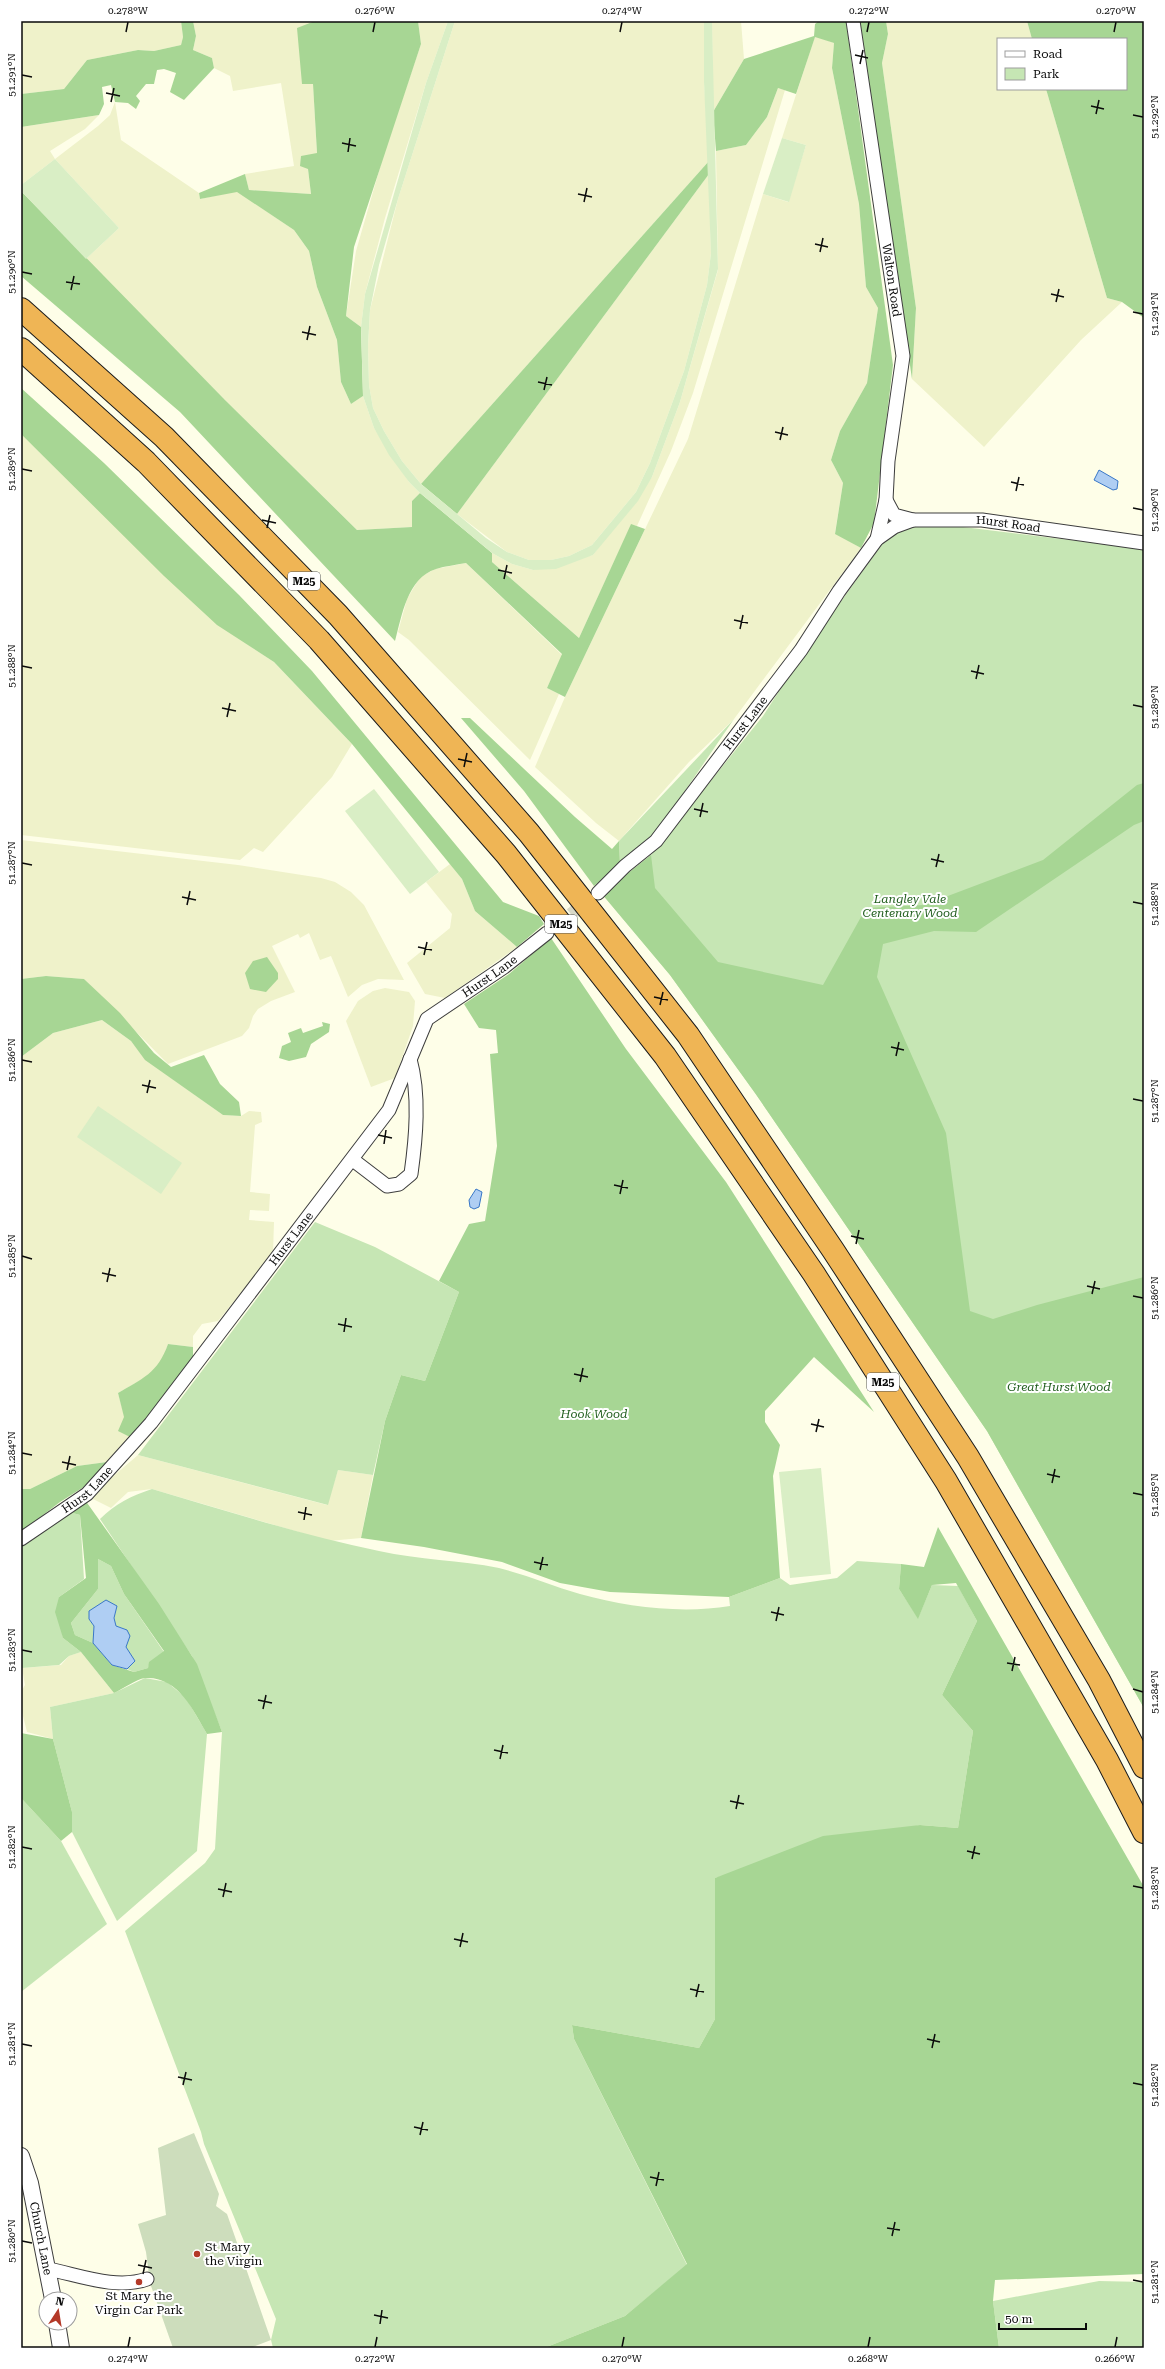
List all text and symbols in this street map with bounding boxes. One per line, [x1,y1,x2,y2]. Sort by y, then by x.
text: 0.278°W [108,5,149,16]
text: 0.276°W [355,5,396,16]
text: 0.274°W [602,5,643,16]
text: 0.272°W [849,5,890,16]
text: 0.270°W [1096,5,1137,16]
legend [997,38,1127,90]
text: Road [1033,47,1063,61]
text: 51.291°N [6,53,17,97]
text: Park [1033,67,1060,81]
text: 51.292°N [1149,95,1160,139]
street label: Walton Road [879,243,904,318]
text: 51.290°N [6,250,17,294]
text: 51.291°N [1149,292,1160,336]
text: 51.289°N [6,447,17,491]
text: 51.290°N [1149,488,1160,532]
street label: Hurst Road [976,513,1042,535]
road number: M25 [288,572,320,590]
text: 51.288°N [6,644,17,688]
text: 51.289°N [1149,685,1160,729]
street label: Hurst Lane [721,693,771,753]
text: 51.287°N [6,841,17,885]
text: 51.288°N [1149,882,1160,926]
park label: Langley Vale Centenary Wood [862,892,958,920]
road number: M25 [545,915,577,933]
street label: Hurst Lane [459,952,520,1000]
text: 51.286°N [6,1038,17,1082]
text: 51.287°N [1149,1079,1160,1123]
street label: Hurst Lane [266,1209,316,1268]
text: 51.285°N [6,1234,17,1278]
text: 51.286°N [1149,1276,1160,1320]
road number: M25 [867,1373,899,1391]
park label: Great Hurst Wood [1007,1380,1111,1394]
park label: Hook Wood [560,1407,628,1421]
text: 51.284°N [6,1431,17,1475]
street label: Hurst Lane [59,1463,116,1516]
text: 51.285°N [1149,1473,1160,1517]
text: 51.283°N [6,1628,17,1672]
text: 51.284°N [1149,1670,1160,1714]
text: 51.282°N [6,1825,17,1869]
text: 51.283°N [1149,1866,1160,1910]
text: 51.281°N [6,2022,17,2066]
text: 51.282°N [1149,2063,1160,2107]
street label: Church Lane [27,2201,55,2277]
text: 51.280°N [6,2219,17,2263]
place label: St Mary the Virgin [205,2240,262,2268]
marker: St Mary the Virgin [192,2249,202,2259]
text: 51.281°N [1149,2260,1160,2304]
marker: St Mary the Virgin Car Park [134,2277,144,2287]
place label: St Mary the Virgin Car Park [95,2289,183,2317]
north arrow [38,2291,78,2331]
text: N [54,2294,66,2309]
scale bar [999,2305,1086,2331]
text: 50 m [1005,2312,1032,2326]
text: 0.274°W [108,2353,149,2364]
text: 0.272°W [355,2353,396,2364]
text: 0.270°W [602,2353,643,2364]
text: 0.268°W [848,2353,889,2364]
text: 0.266°W [1095,2353,1136,2364]

